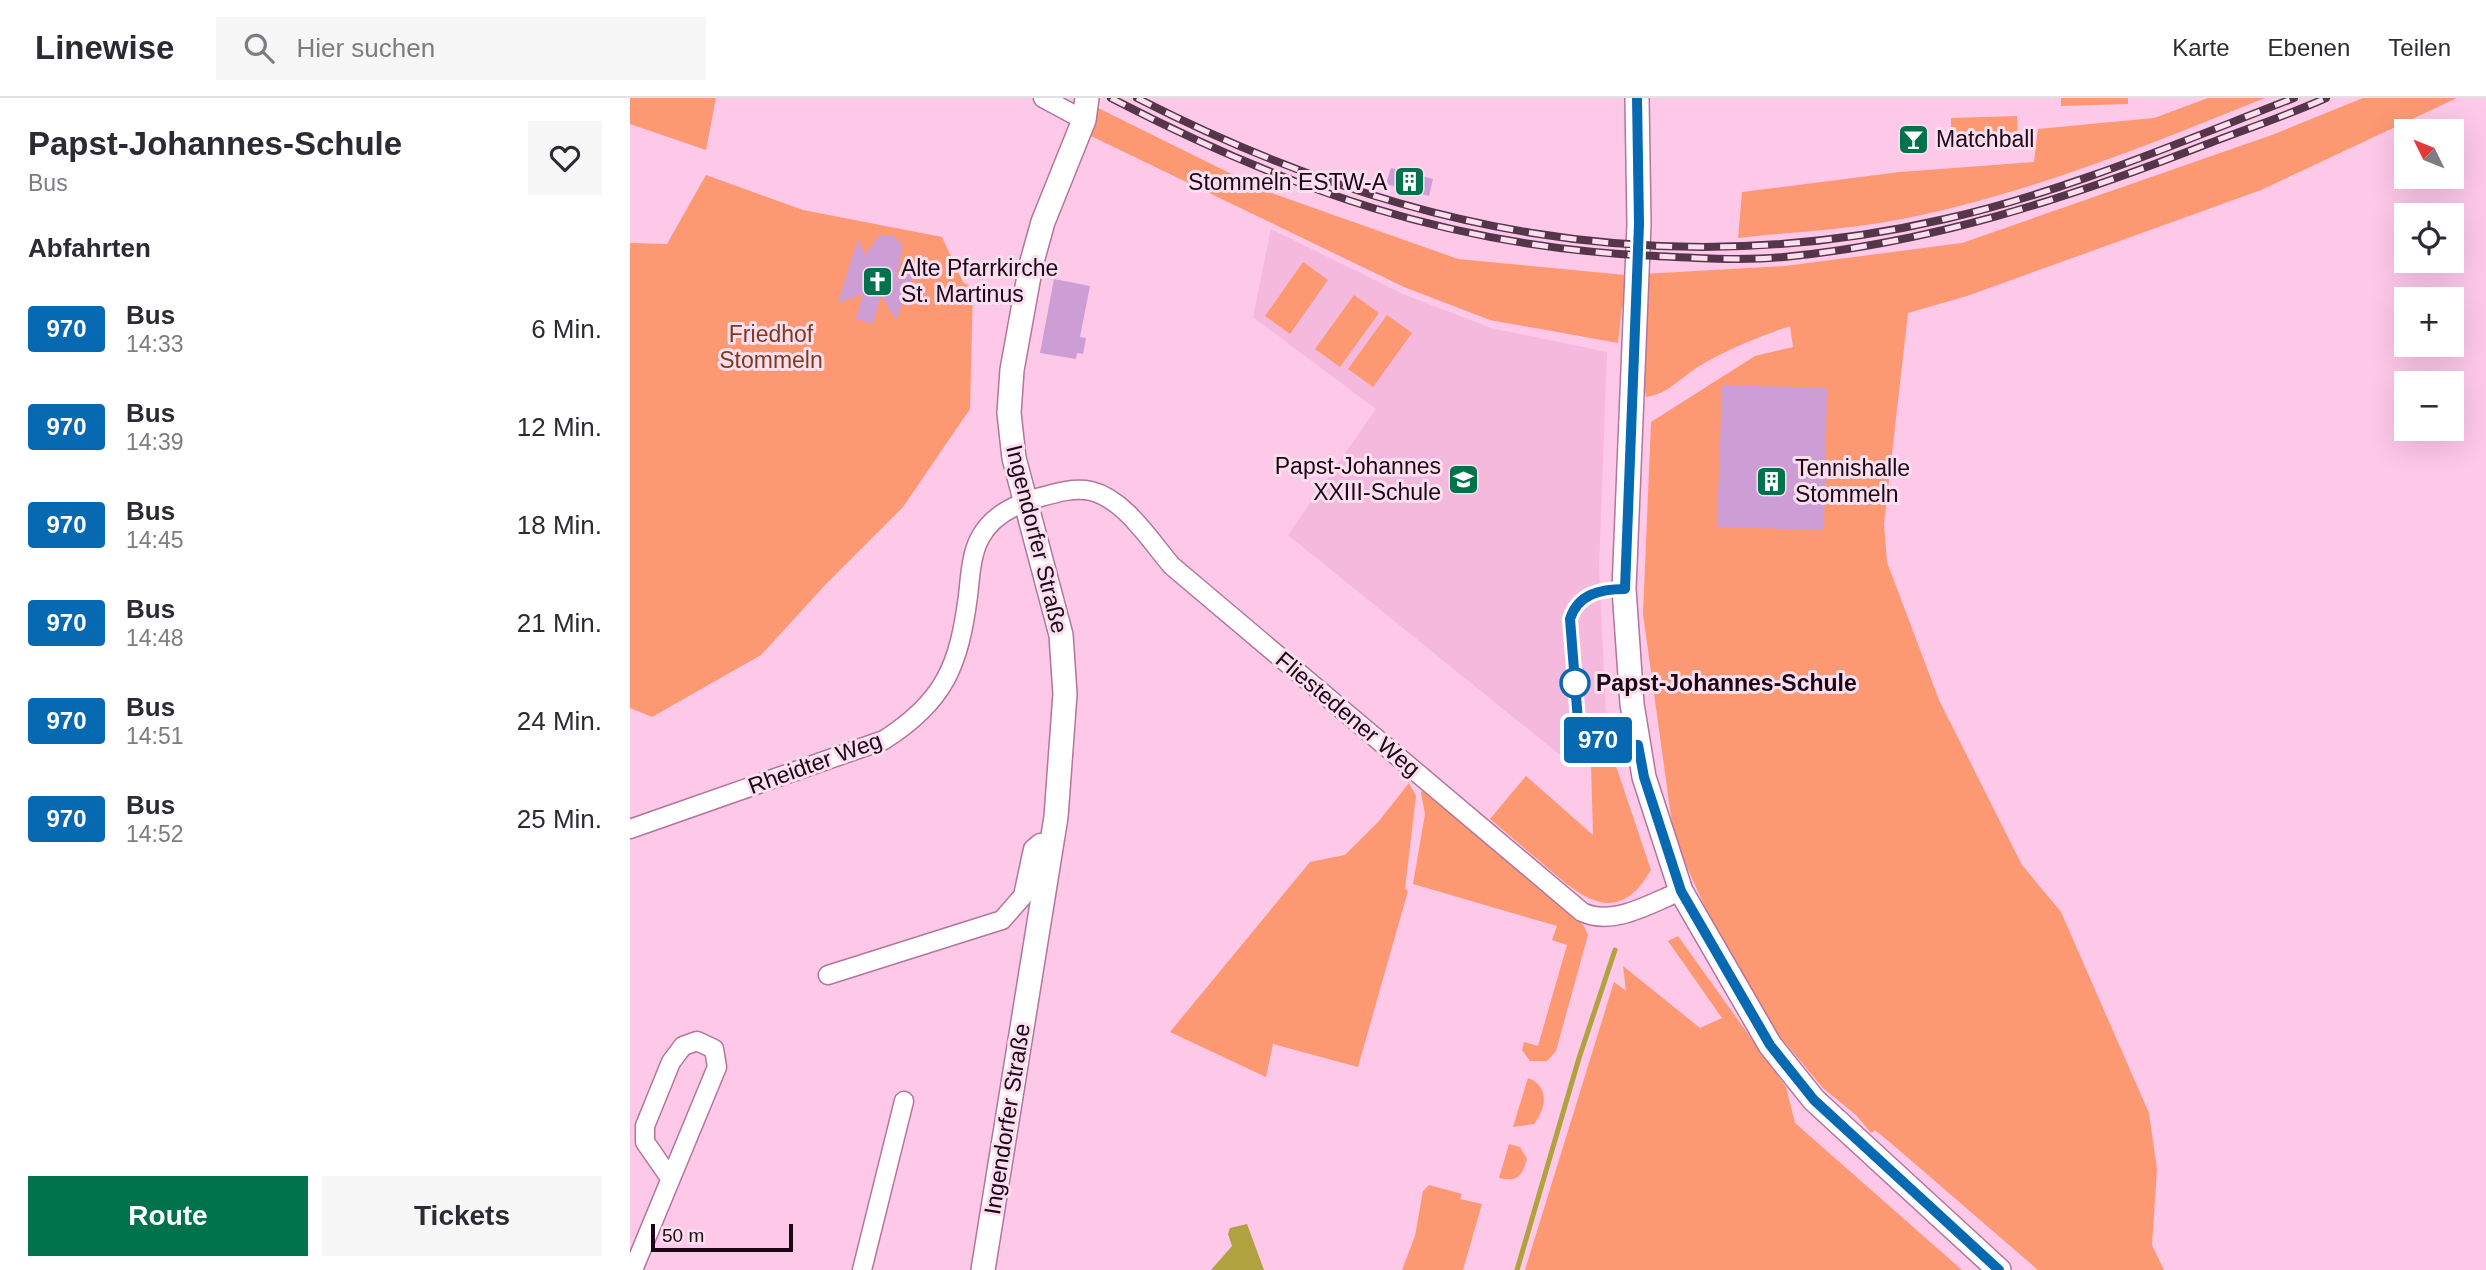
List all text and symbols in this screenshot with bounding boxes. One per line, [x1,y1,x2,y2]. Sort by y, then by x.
search box [216,17,706,80]
text: Linewise [35,29,174,66]
icon: search [240,29,278,67]
text: Hier suchen [296,33,435,63]
text: Karte [2172,34,2230,61]
text: Ebenen [2268,34,2350,61]
text: Teilen [2388,34,2451,61]
north arrow [2394,119,2464,189]
map controls [2394,119,2464,441]
button: heart [528,121,602,195]
bar icon: Matchball [1896,122,1930,156]
text: Papst-Johannes-Schule [28,125,402,162]
place label: Matchball [1936,126,2034,152]
building icon: Stommeln ESTW-A [1393,165,1427,199]
place label: Stommeln ESTW-A [1188,169,1388,195]
text: Bus [28,170,68,196]
button: locate [2394,203,2464,273]
text: Abfahrten [28,233,151,263]
place label: Alte Pfarrkirche St. Martinus [901,255,1058,307]
church icon: Alte Pfarrkirche St. Martinus [861,264,895,298]
button: + [2394,287,2464,357]
text: Bus [126,300,175,330]
text: 6 Min. [531,314,602,344]
text: 970 [46,315,87,342]
park label: Friedhof Stommeln [719,321,823,373]
text: 14:33 [126,331,184,357]
button: − [2394,371,2464,441]
text: Bus [126,398,175,428]
text: 12 Min. [517,412,602,442]
text: 970 [46,413,87,440]
text: 14:39 [126,429,184,455]
street label: Ingendorfer Straße [1001,442,1073,636]
place label: Papst-Johannes XXIII-Schule [1275,453,1441,505]
place label: Tennishalle Stommeln [1795,455,1910,507]
school or university icon: Papst-Johannes XXIII-Schule [1447,462,1481,496]
building icon: Tennishalle Stommeln [1755,464,1789,498]
text: Bus [126,496,175,526]
text: 18 Min. [517,510,602,540]
text: 970 [46,511,87,538]
text: 14:45 [126,527,184,553]
text: Bus [126,594,175,624]
text: 21 Min. [517,608,602,638]
text: 970 [46,609,87,636]
text: 14:48 [126,625,184,651]
street label: Fliestedener Weg [1271,646,1425,782]
marker: Papst-Johannes-Schule [1560,668,1590,698]
place label: Papst-Johannes-Schule [1596,670,1857,696]
text: Bus [126,692,175,722]
text: 24 Min. [517,706,602,736]
text: 970 [46,707,87,734]
line badge: 970 [1558,717,1638,763]
text: 14:51 [126,723,184,749]
text: 970 [1578,726,1618,753]
street label: Rheidter Weg [745,727,885,799]
text: Bus [126,790,175,820]
text: 25 Min. [517,804,602,834]
text: 970 [46,805,87,832]
text: 14:52 [126,821,184,847]
street label: Ingendorfer Straße [979,1022,1035,1216]
button: Route [28,1176,308,1256]
button: Tickets [322,1176,602,1256]
scale bar [651,1221,793,1253]
text: 50 m [662,1225,704,1246]

